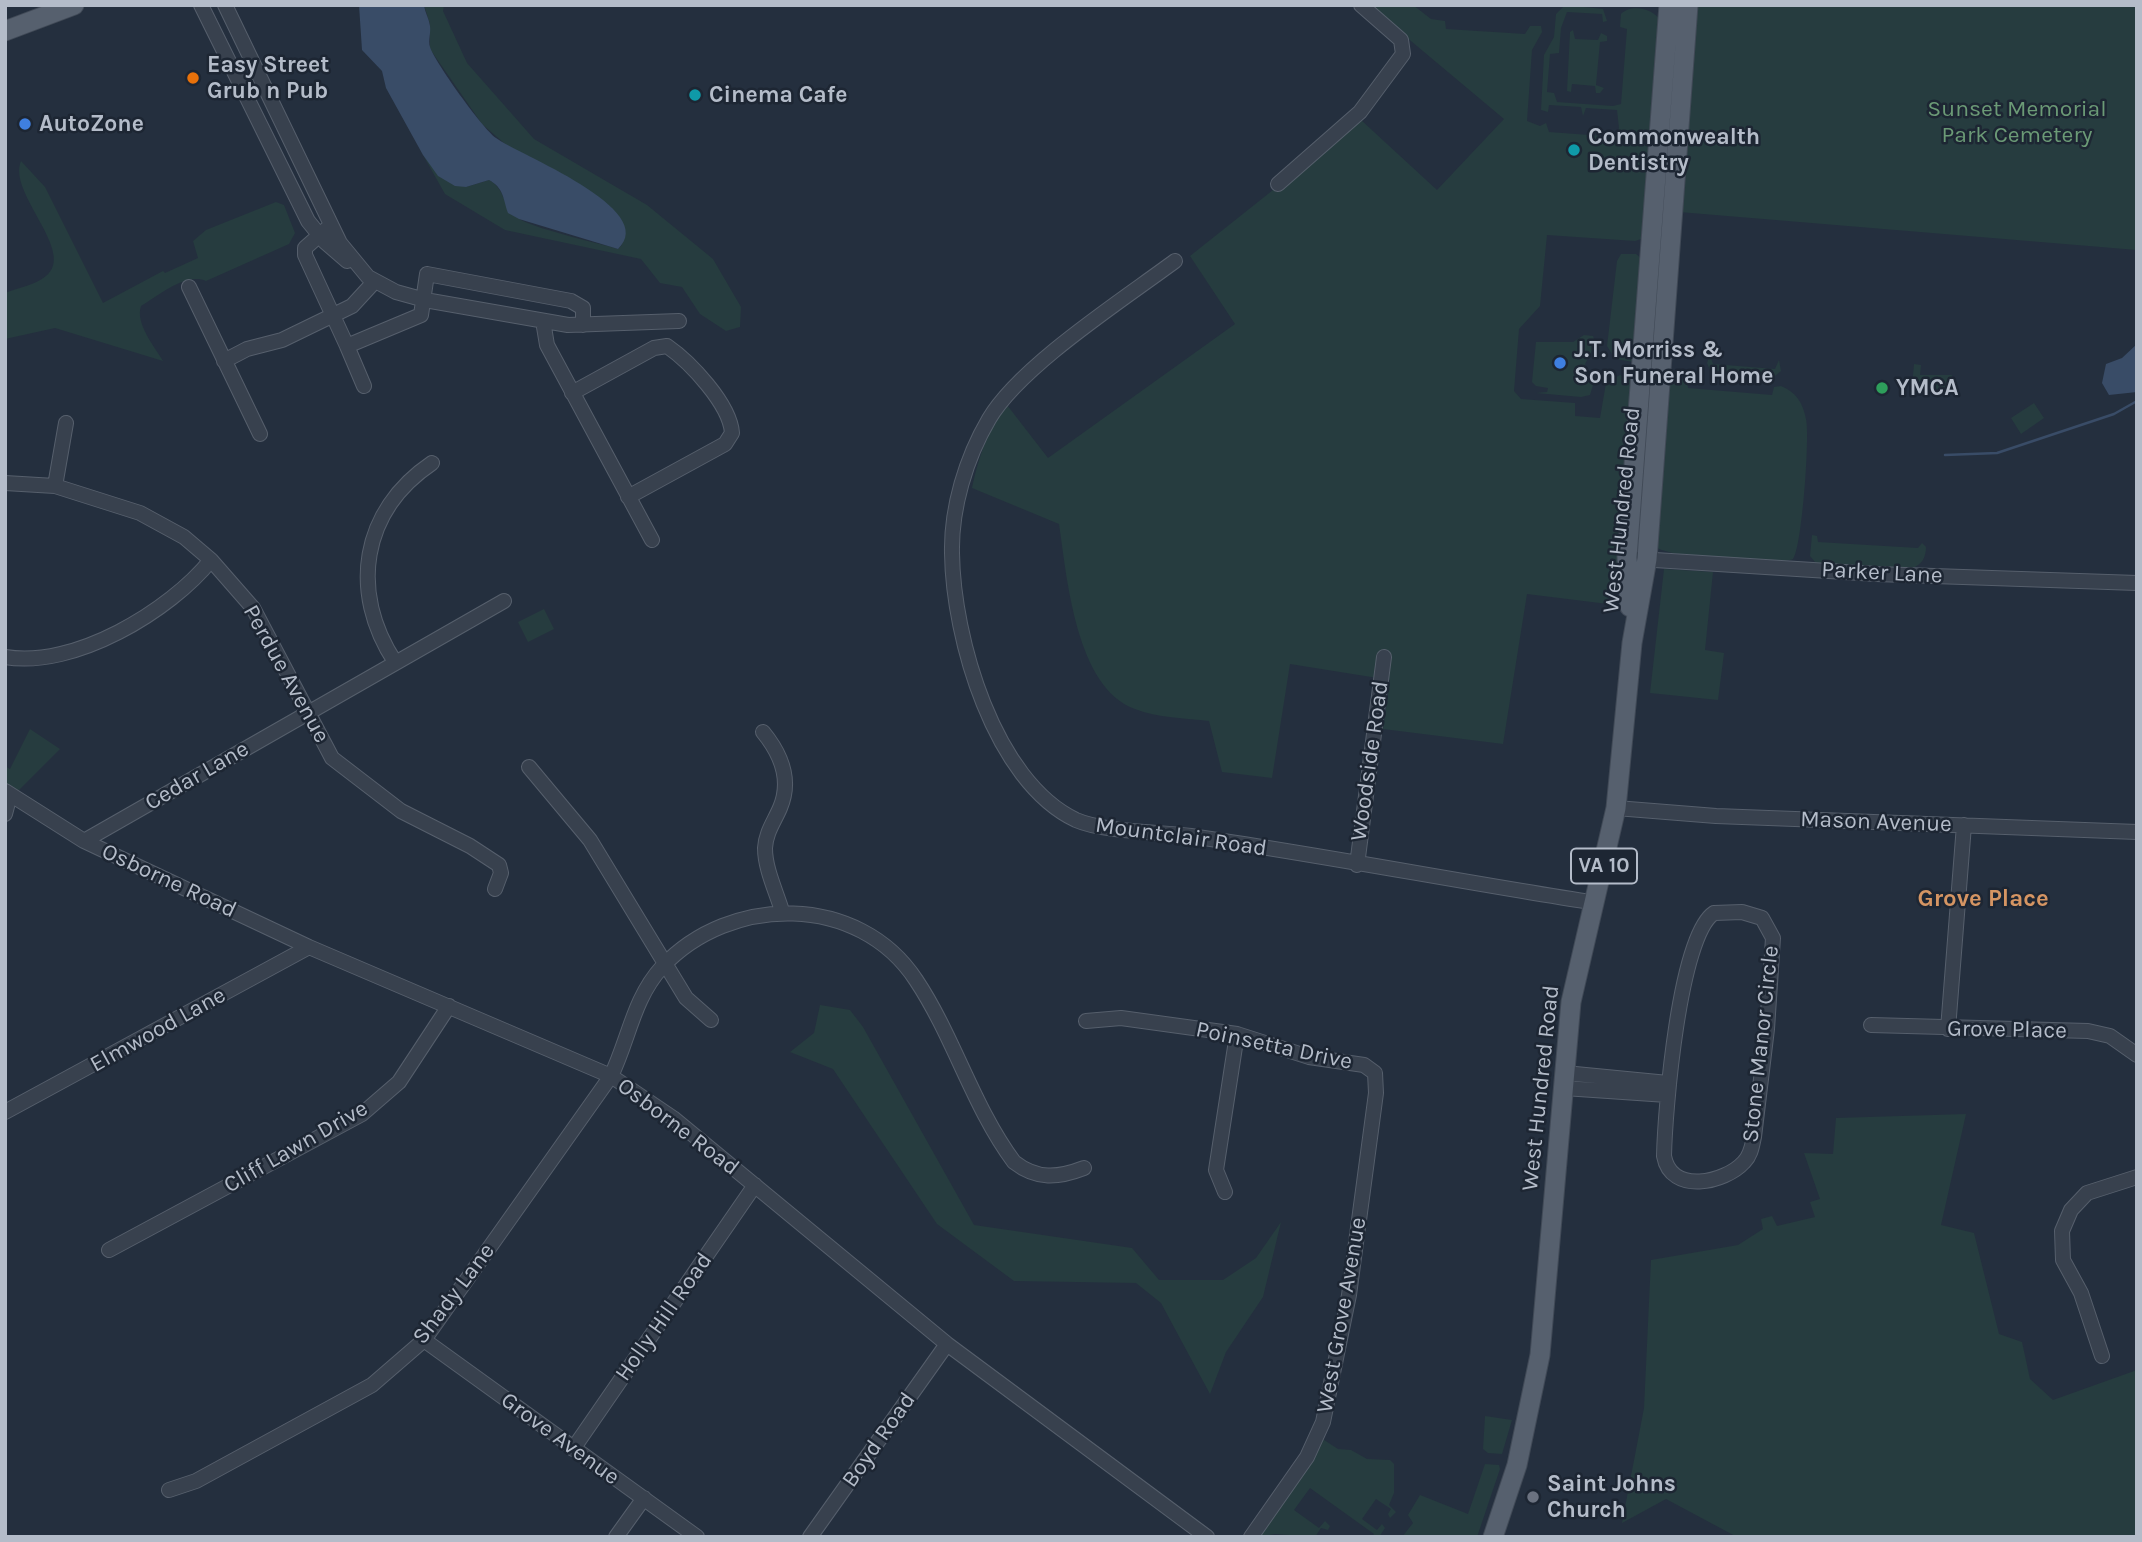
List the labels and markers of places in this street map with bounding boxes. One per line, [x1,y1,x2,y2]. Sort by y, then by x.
place label: Easy Street Grub n Pub [207,51,329,105]
marker: Easy Street Grub n Pub [185,70,201,86]
place label: Cinema Cafe [709,81,847,109]
marker: Cinema Cafe [687,87,703,103]
place label: AutoZone [39,110,144,138]
marker: AutoZone [17,116,33,132]
place label: Commonwealth Dentistry [1588,123,1760,177]
marker: Commonwealth Dentistry [1566,142,1582,158]
place label: J.T. Morriss & Son Funeral Home [1574,336,1773,390]
marker: J.T. Morriss & Son Funeral Home [1552,355,1568,371]
place label: YMCA [1896,374,1959,402]
marker: YMCA [1874,380,1890,396]
place label: Saint Johns Church [1547,1470,1676,1524]
marker: Saint Johns Church [1525,1489,1541,1505]

